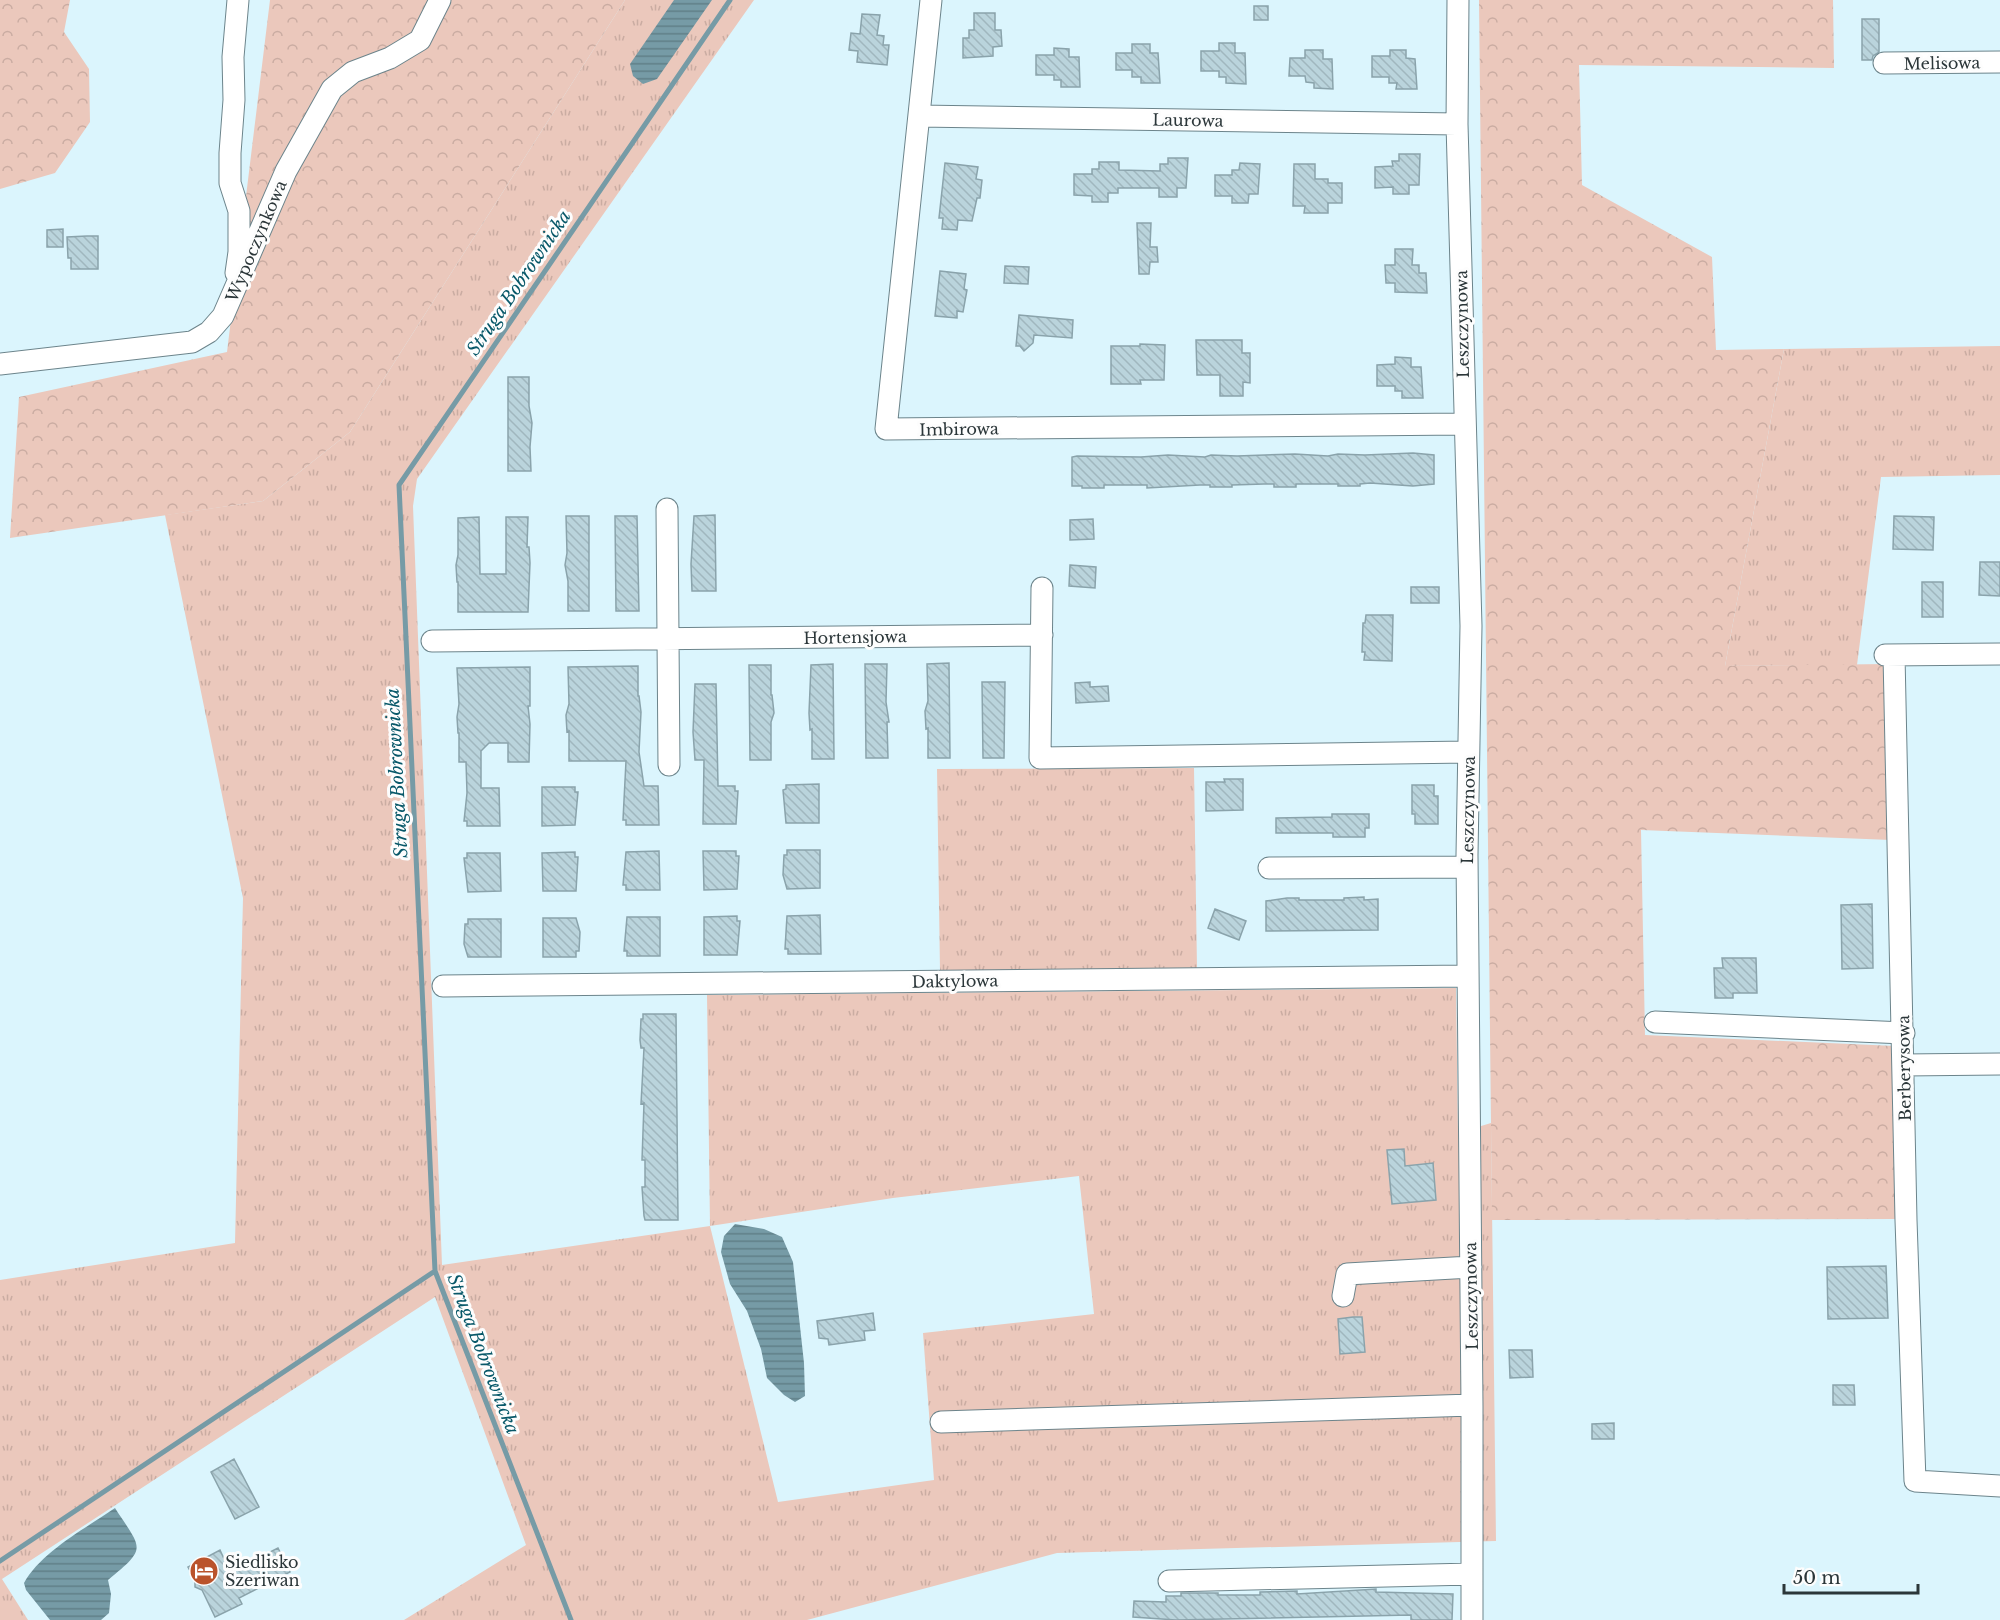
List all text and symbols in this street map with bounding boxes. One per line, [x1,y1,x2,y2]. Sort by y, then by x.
street label: Melisowa [1904,52,1981,74]
street label: Laurowa [1152,109,1224,131]
street label: Wypoczynkowa [221,177,291,306]
water label: Struga Bobrownicka [462,206,576,360]
street label: Leszczynowa [1451,270,1473,378]
street label: Imbirowa [919,418,999,440]
street label: Hortensjowa [803,626,907,648]
water label: Struga Bobrownicka [382,687,412,859]
street label: Leszczynowa [1457,756,1479,864]
street label: Daktylowa [912,970,999,992]
street label: Berberysowa [1893,1015,1915,1121]
street label: Leszczynowa [1460,1242,1482,1350]
water label: Struga Bobrownicka [442,1271,524,1437]
place label: Siedlisko Szeriwan [225,1552,300,1590]
hotel icon: Siedlisko Szeriwan [188,1555,220,1587]
scale bar [1784,1557,1918,1595]
text: 50 m [1793,1567,1841,1589]

